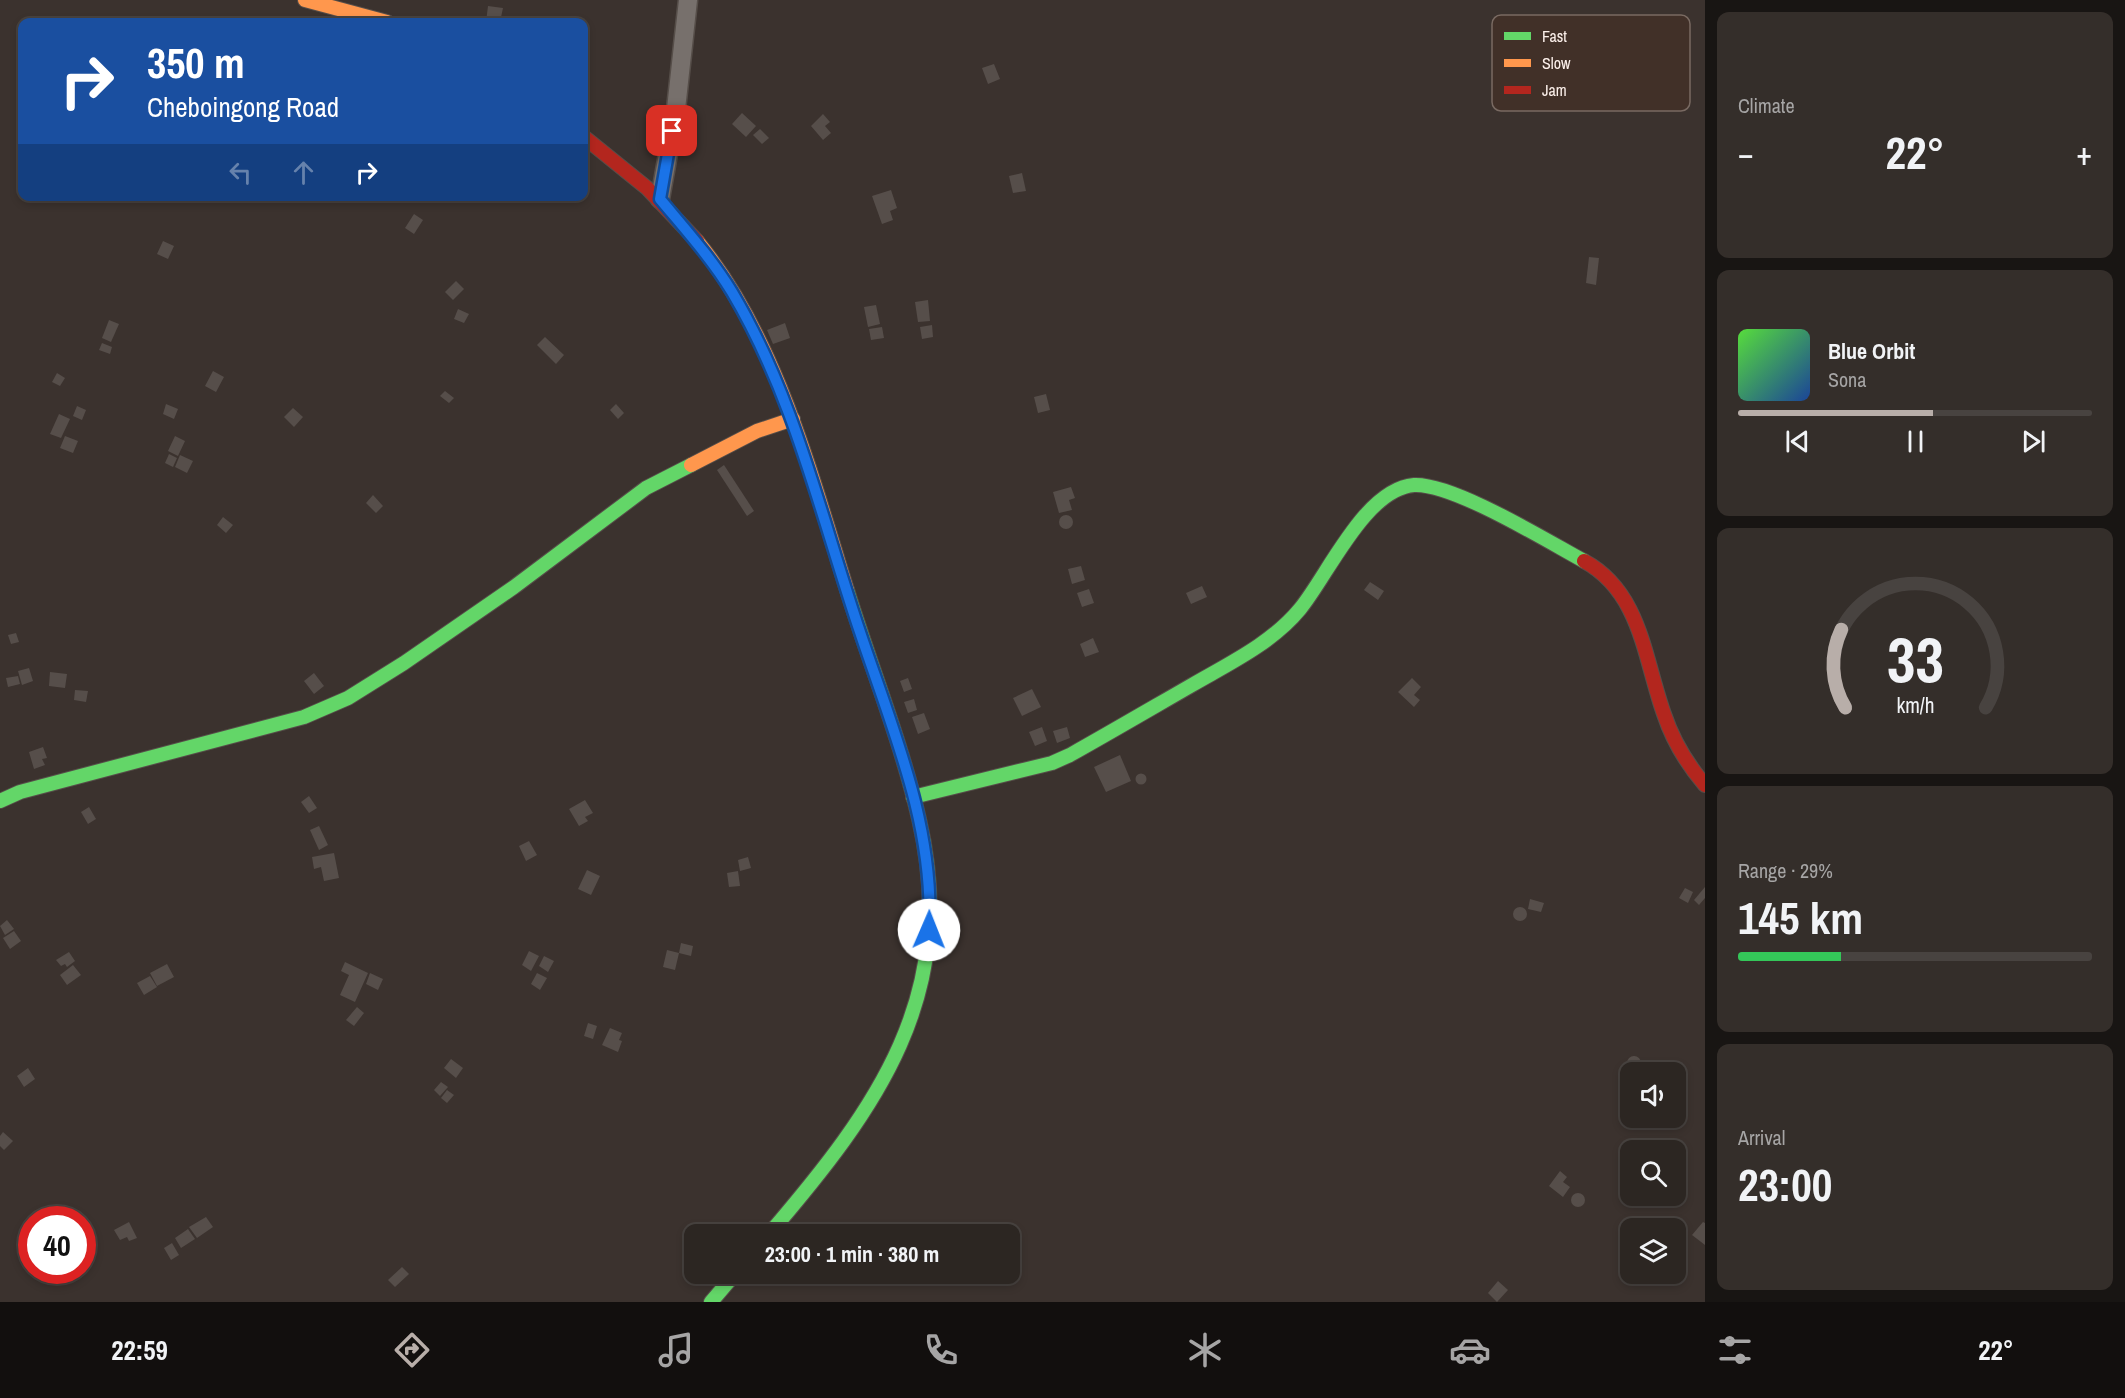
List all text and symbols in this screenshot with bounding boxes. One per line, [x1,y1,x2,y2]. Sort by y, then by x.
legend [1492,15,1690,111]
text: Fast [1542,25,1567,47]
text: 350 m [147,35,245,91]
icon: right [48,42,126,120]
text: Slow [1542,52,1571,74]
text: Jam [1542,79,1567,101]
text: Cheboingong Road [147,89,339,125]
text: Climate [1738,92,1795,119]
pin [646,105,697,156]
icon: arrive [655,114,688,147]
text: 22° [1885,122,1945,183]
text: − [1738,131,1754,175]
text: + [2076,131,2092,175]
icon: left [224,156,257,189]
icon: ahead [287,156,320,189]
icon: right [350,156,383,189]
text: Blue Orbit [1828,336,1915,366]
text: Sona [1828,366,1866,393]
icon: previous [1781,425,1814,458]
icon: pause [1899,425,1932,458]
icon: next [2017,425,2050,458]
text: 33 [1887,617,1943,701]
text: km/h [1896,691,1934,720]
text: Range · 29% [1738,857,1833,884]
text: 145 km [1738,887,1863,948]
position arrow [897,898,961,962]
map controls [1620,1062,1686,1284]
button: sound [1620,1062,1686,1128]
text: Arrival [1738,1124,1785,1151]
button: search [1620,1140,1686,1206]
text: 23:00 [1738,1154,1832,1215]
speed limit sign: 40 [18,1206,96,1284]
button: layers [1620,1218,1686,1284]
text: 23:00 · 1 min · 380 m [765,1239,939,1269]
icon: directions [391,1329,433,1371]
icon: music [655,1329,697,1371]
icon: phone [920,1329,962,1371]
icon: climate [1184,1329,1226,1371]
icon: car [1449,1329,1491,1371]
icon: filters [1714,1329,1756,1371]
text: 22:59 [111,1332,168,1368]
text: 22° [1978,1332,2014,1368]

